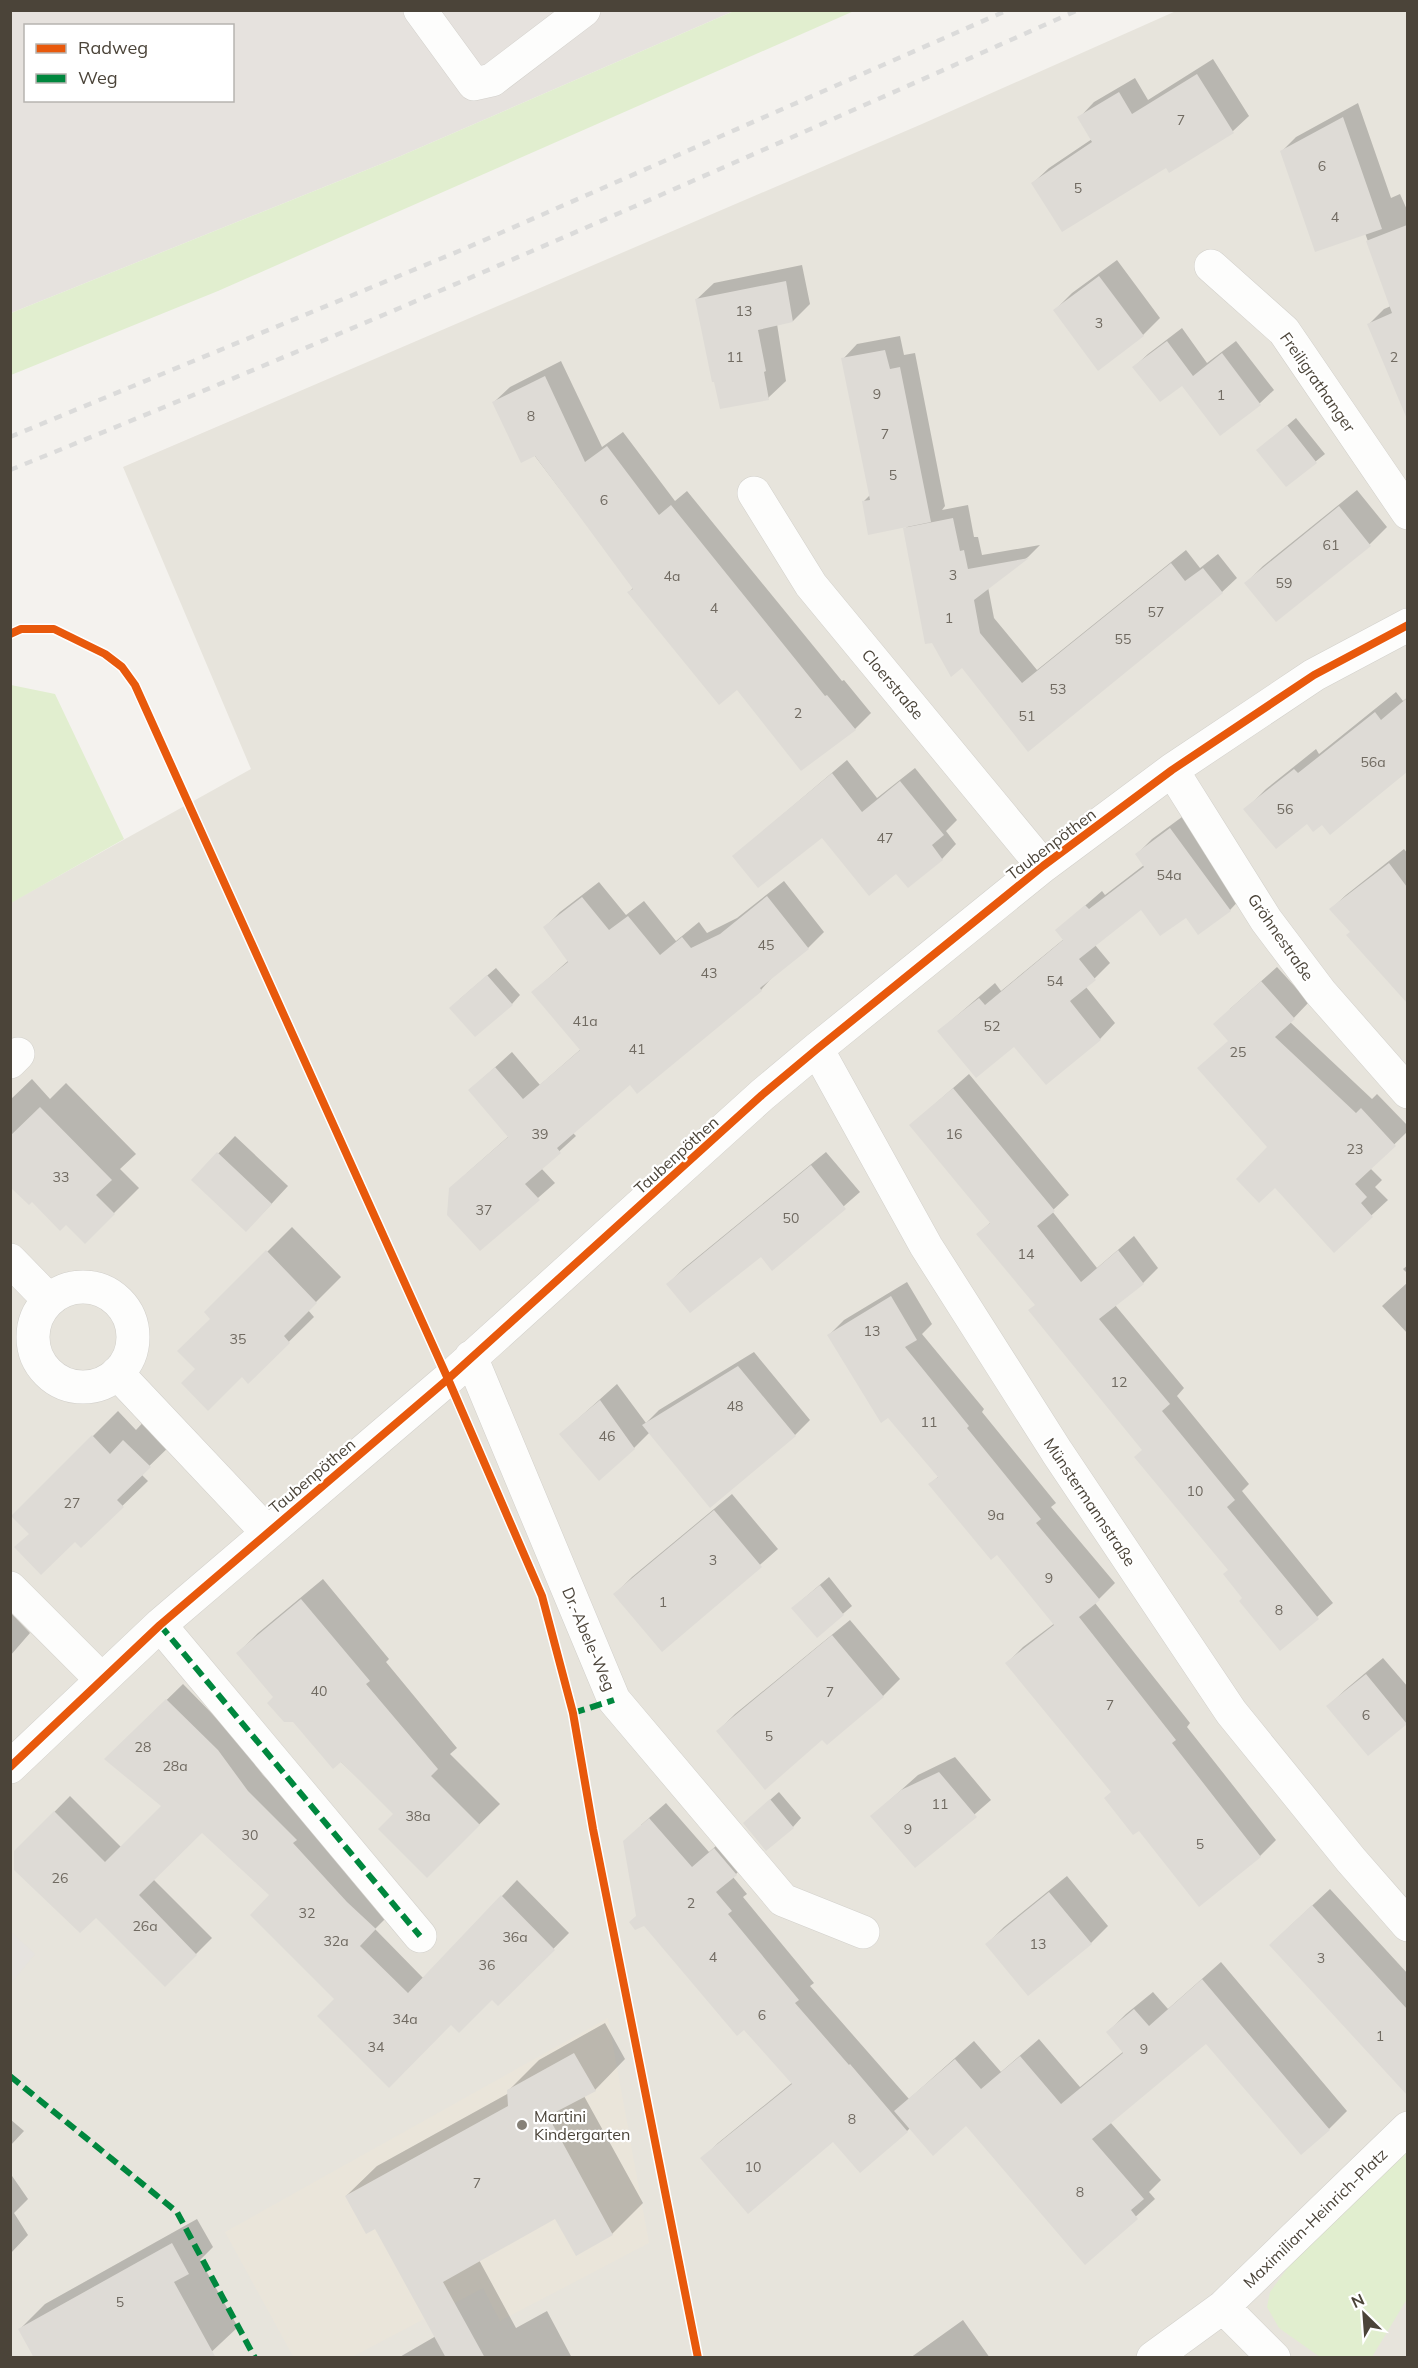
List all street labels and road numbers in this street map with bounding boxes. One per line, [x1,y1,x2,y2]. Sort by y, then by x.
street label: Freiligrathanger [1276,328,1360,436]
street label: Cloerstraße [858,645,928,723]
street label: Taubenpöthen [1002,804,1100,884]
street label: Gröhnestraße [1244,890,1318,984]
street label: Taubenpöthen [630,1112,722,1198]
street label: Taubenpöthen [265,1434,359,1518]
street label: Münstermannstraße [1040,1434,1140,1570]
street label: Dr.-Abele-Weg [558,1584,620,1694]
street label: Maximilian-Heinrich-Platz [1239,2144,1391,2292]

